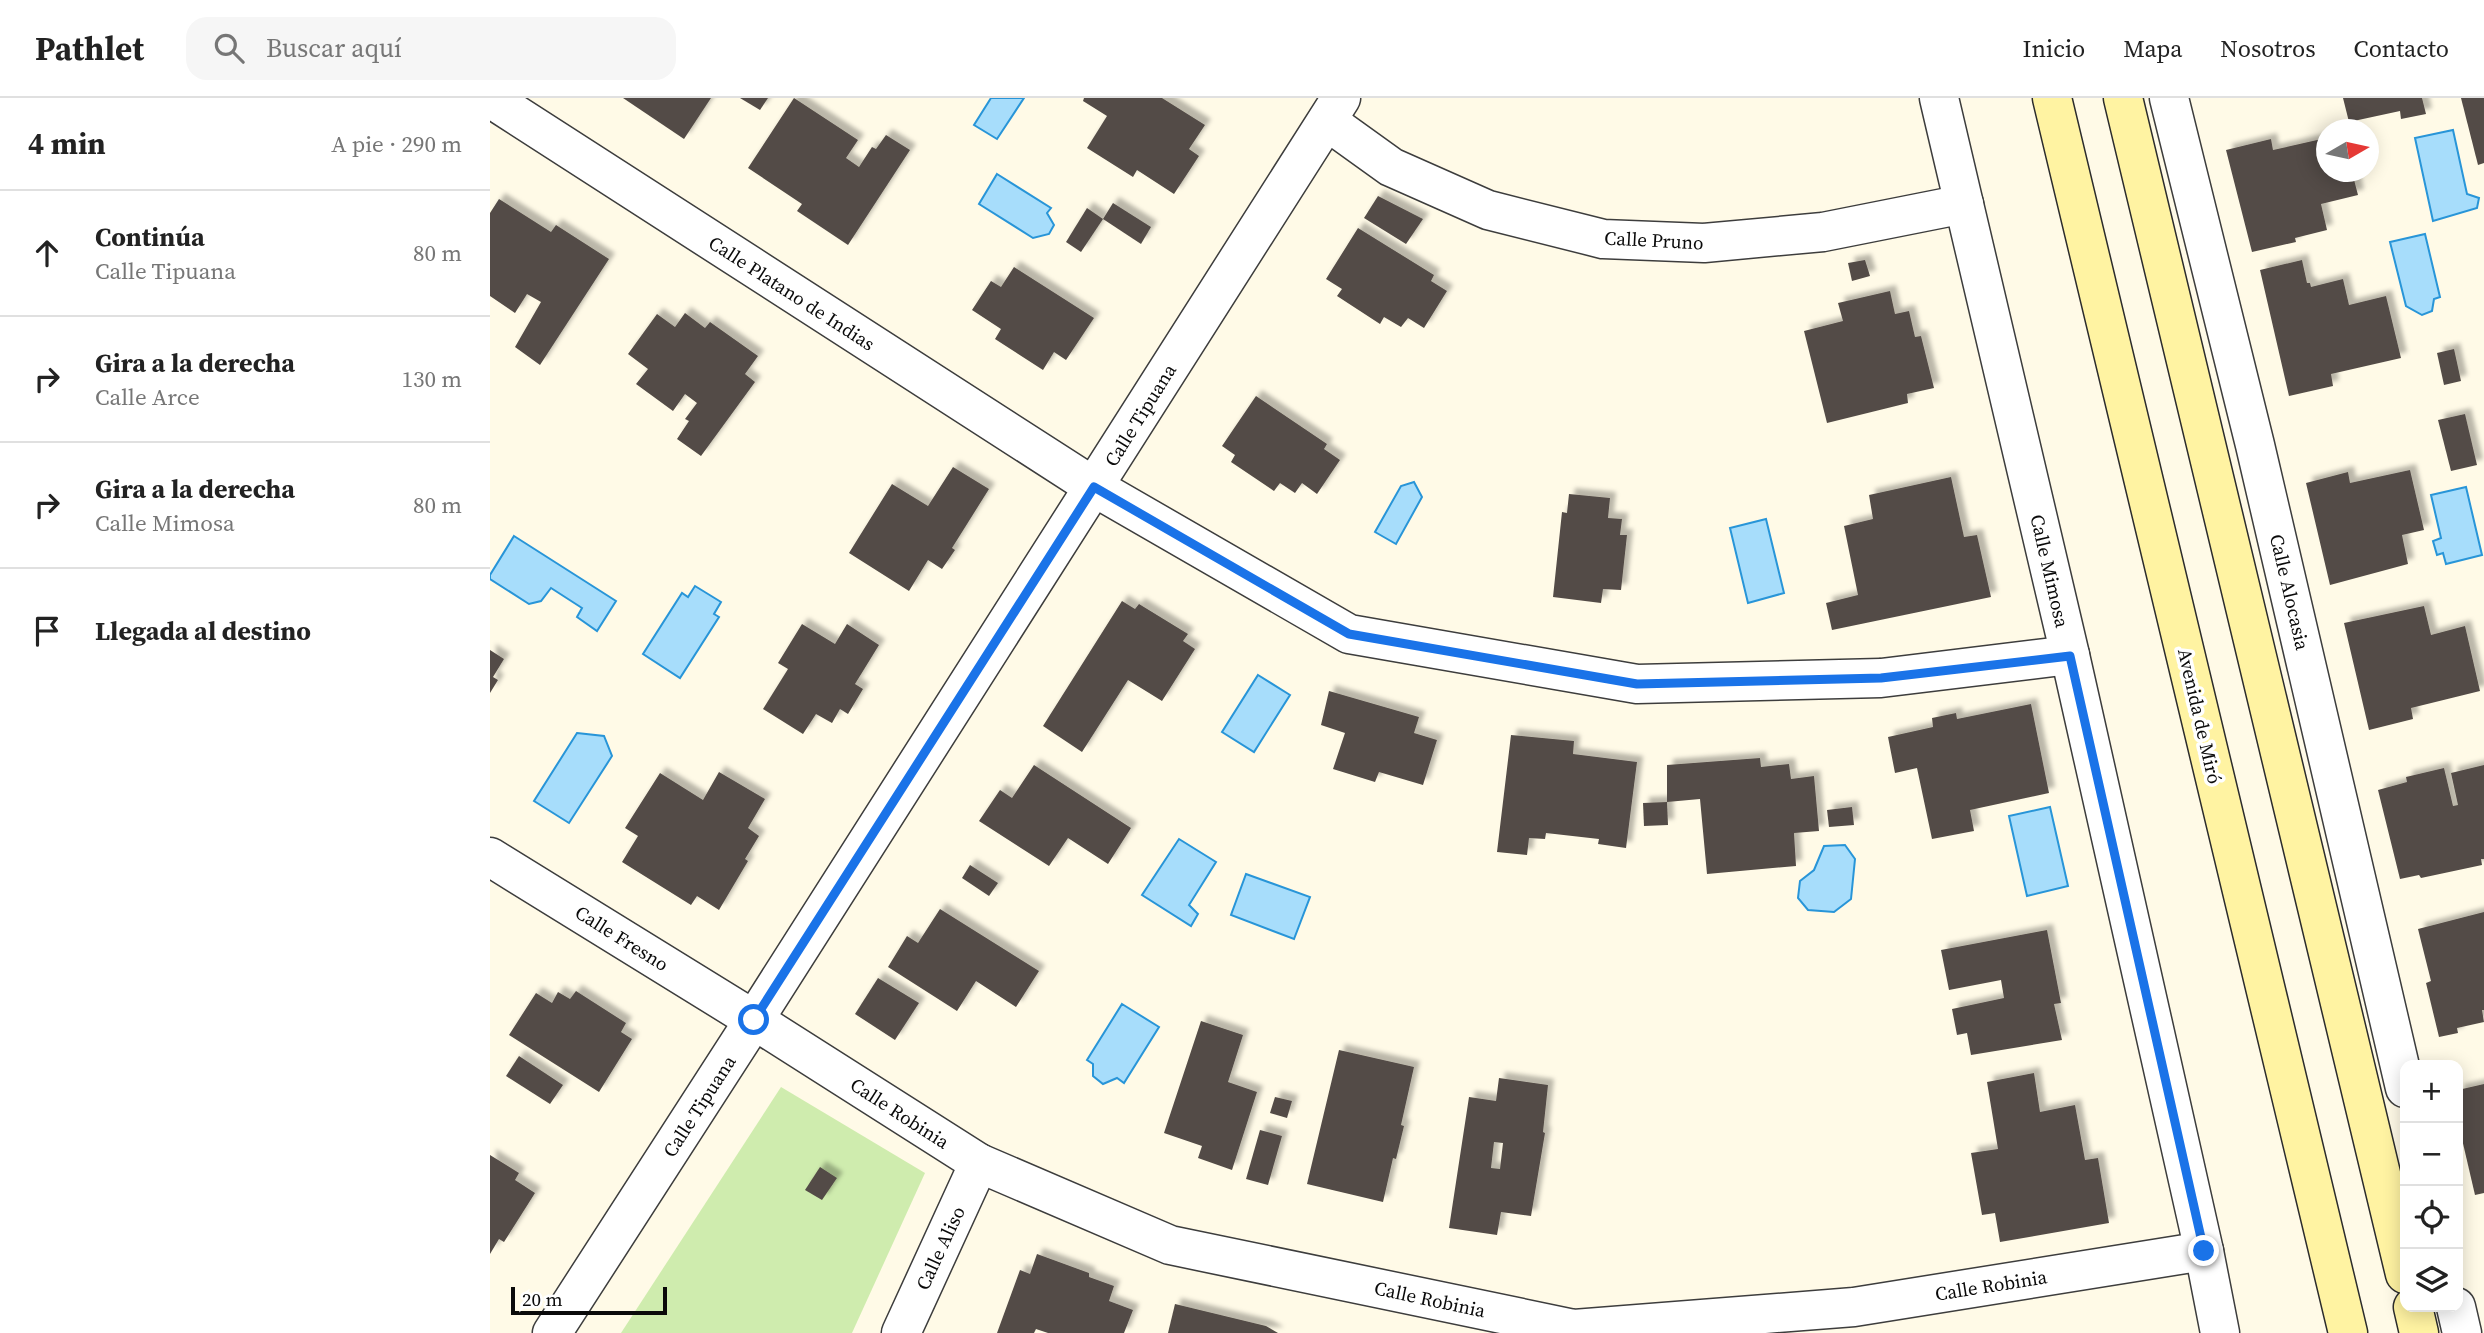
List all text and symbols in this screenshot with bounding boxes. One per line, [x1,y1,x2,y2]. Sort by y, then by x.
search box [186,17,676,80]
text: Pathlet [35,26,144,71]
icon: search [210,29,248,67]
text: Buscar aquí [266,30,402,66]
text: Inicio [2023,32,2085,65]
text: Mapa [2123,32,2182,65]
text: Nosotros [2220,32,2316,65]
text: Contacto [2354,32,2449,65]
north arrow [2316,119,2379,182]
text: 4 min [28,123,106,164]
text: A pie · 290 m [331,128,462,160]
text: Continúa [95,219,205,255]
street label: Calle Pruno [1604,224,1704,256]
street label: Calle Platano de Indias [704,229,880,357]
icon: ahead [28,234,66,272]
text: 80 m [413,237,462,269]
text: Calle Tipuana [95,255,236,287]
text: Gira a la derecha [95,345,295,381]
street label: Calle Tipuana [1098,358,1182,471]
icon: right [28,360,66,398]
text: 130 m [401,363,462,395]
text: Calle Arce [95,381,200,413]
text: Gira a la derecha [95,471,295,507]
icon: right [28,486,66,524]
text: 80 m [413,489,462,521]
text: Calle Mimosa [95,507,235,539]
street label: Calle Mimosa [2024,512,2076,630]
street label: Calle Alocasia [2264,531,2316,653]
icon: arrive [28,612,66,650]
text: Llegada al destino [95,613,311,649]
street label: Avenida de Miró [2172,646,2228,786]
street label: Calle Fresno [570,899,674,977]
route start [738,1004,769,1035]
street label: Calle Tipuana [656,1050,742,1162]
map controls [2400,1060,2463,1312]
button: + [2400,1060,2463,1123]
street label: Calle Robinia [846,1071,955,1155]
button: − [2400,1123,2463,1186]
button: locate [2400,1186,2463,1249]
street label: Calle Aliso [909,1202,971,1294]
route end [2188,1235,2219,1266]
button: layers [2400,1249,2463,1312]
street label: Calle Robinia [1933,1263,2049,1307]
street label: Calle Robinia [1372,1275,1488,1324]
scale bar [511,1284,667,1316]
text: 20 m [522,1286,563,1312]

